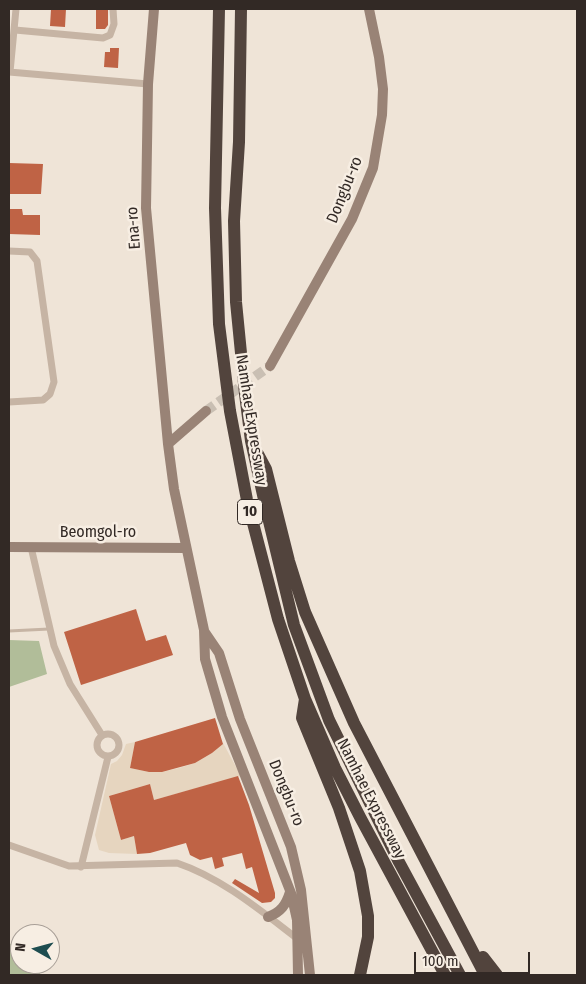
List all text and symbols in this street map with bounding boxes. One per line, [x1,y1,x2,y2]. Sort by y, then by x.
street label: Dongbu-ro [323,154,367,226]
street label: Ena-ro [123,206,145,250]
street label: Namhae Expressway [231,353,271,487]
road number: 10 [238,500,262,524]
street label: Beomgol-ro [60,523,136,543]
street label: Namhae Expressway [332,736,410,862]
street label: Dongbu-ro [264,757,308,829]
north arrow [10,924,60,974]
text: N [12,942,30,952]
scale bar [416,942,532,974]
text: 100 m [422,952,459,970]

